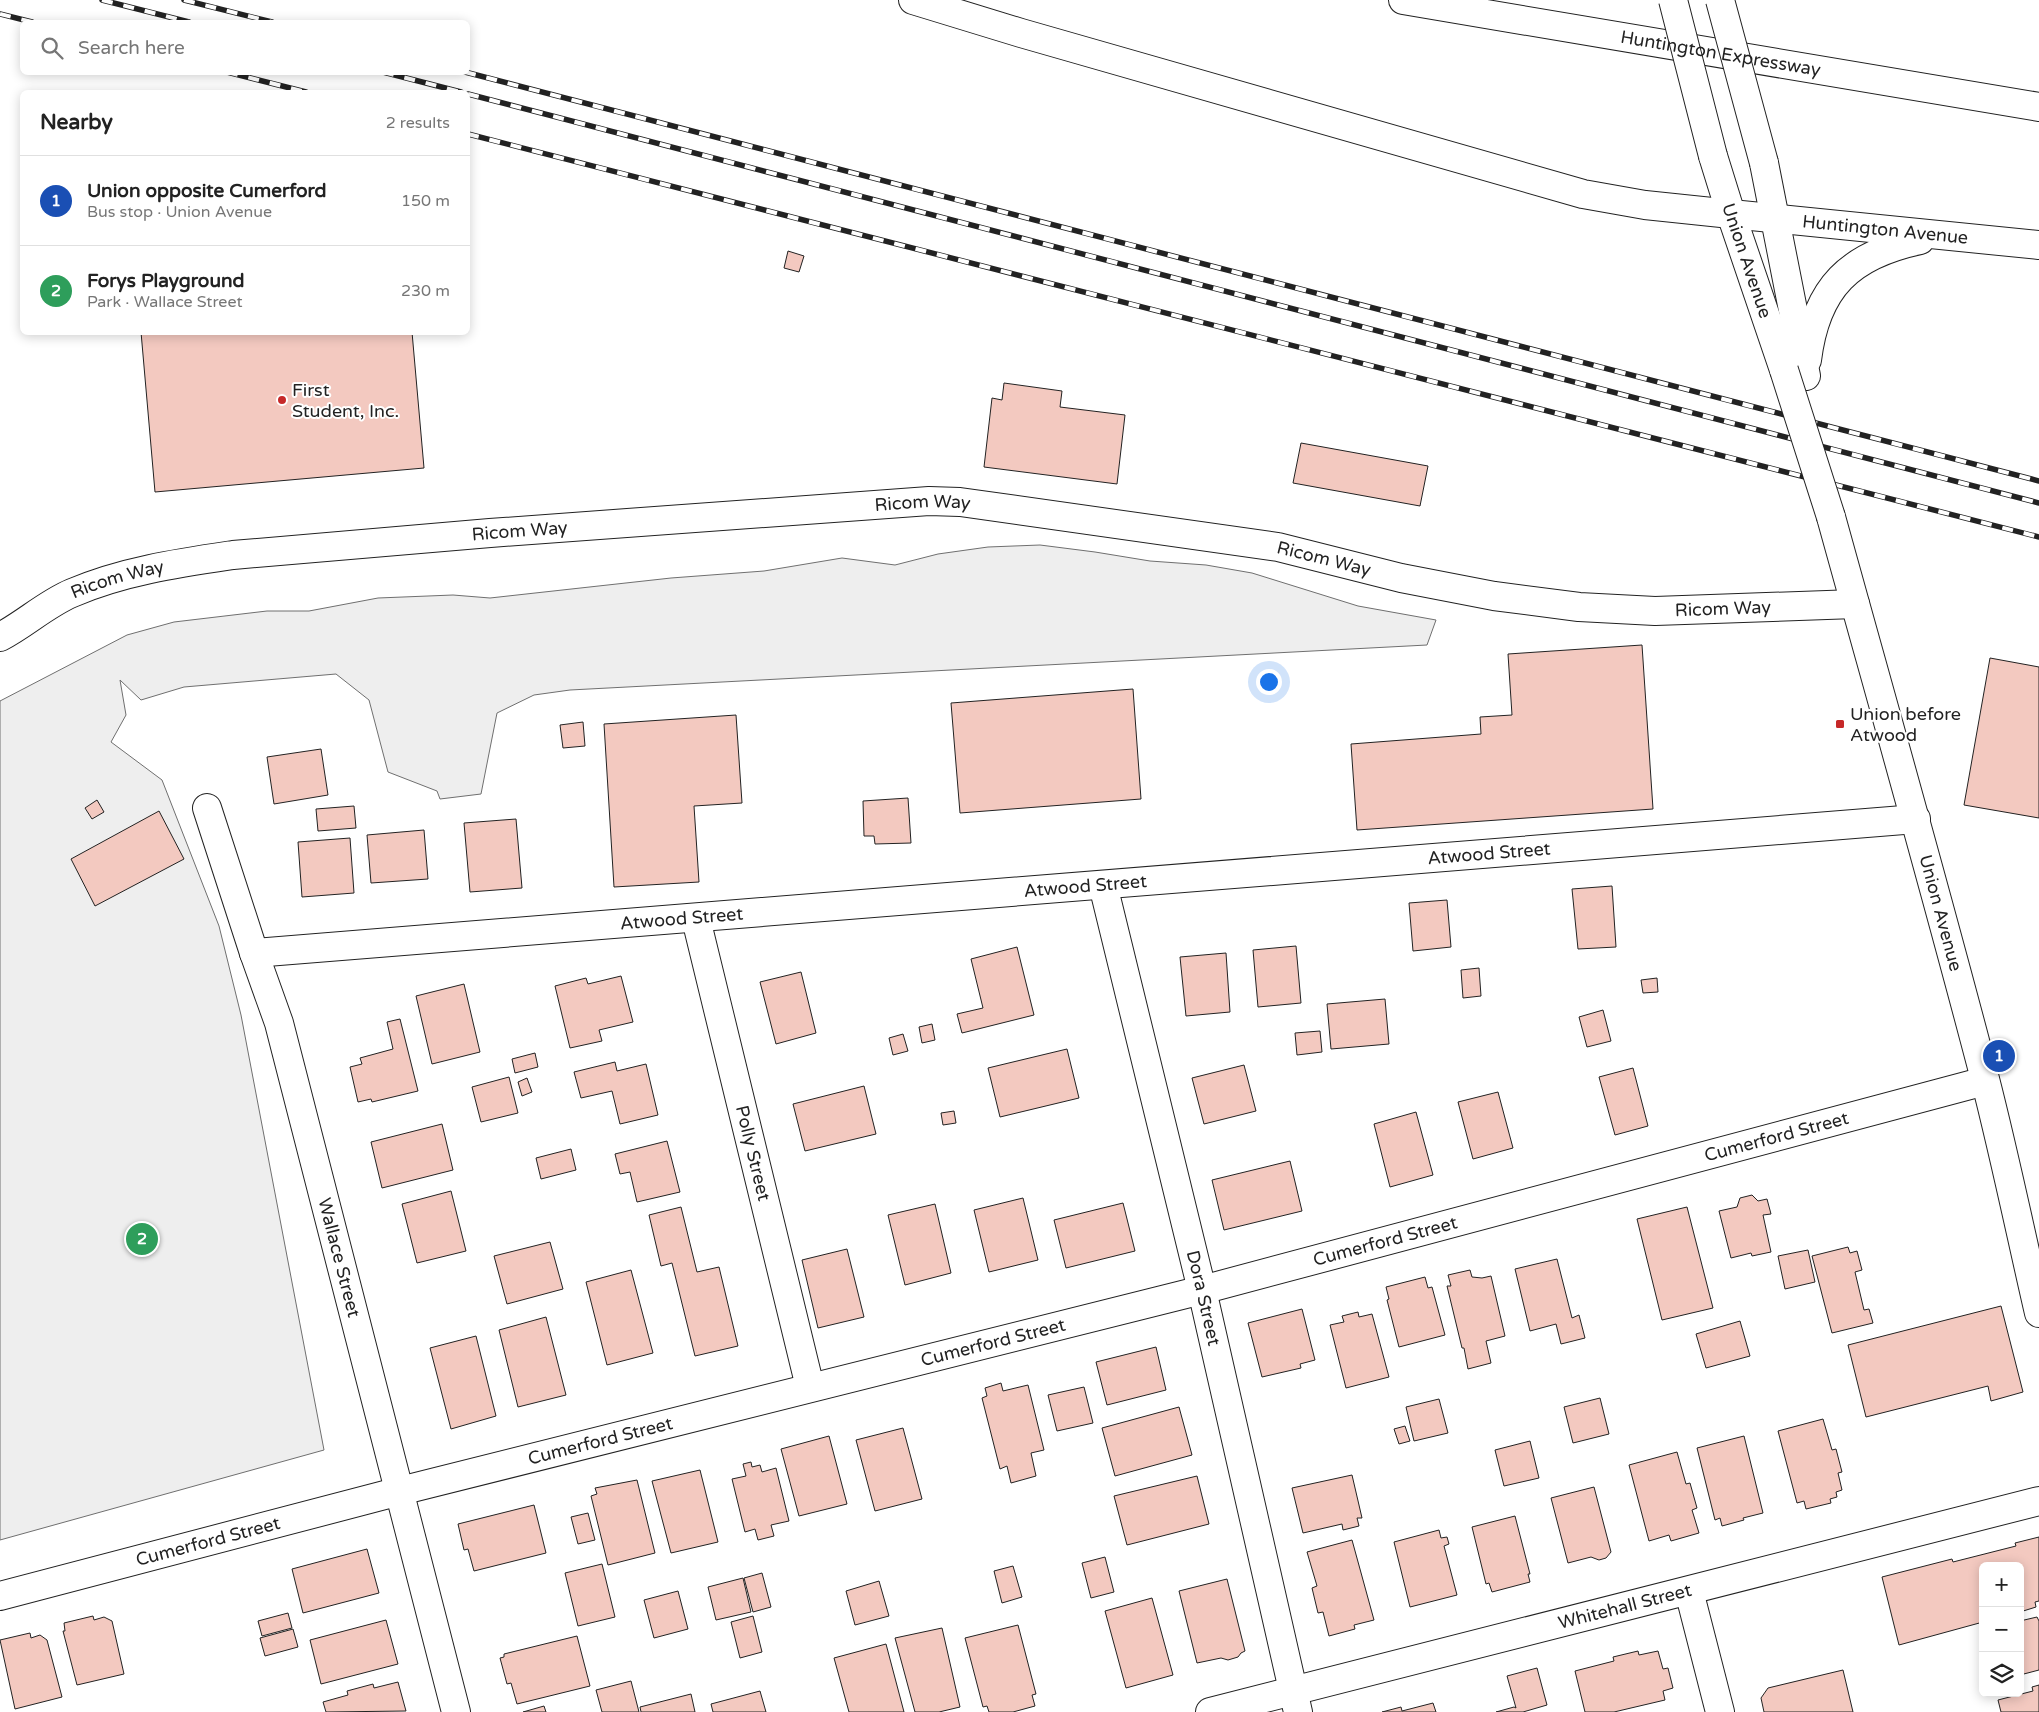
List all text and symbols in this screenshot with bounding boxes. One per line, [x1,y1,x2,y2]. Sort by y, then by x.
search box [20,20,470,75]
street label: Huntington Expressway [1619,26,1823,81]
icon: search [38,34,66,62]
text: Search here [78,37,185,59]
text: Nearby [40,110,113,135]
text: 2 results [386,113,450,133]
text: Union opposite Cumerford [87,180,326,202]
text: 1 [51,191,61,211]
text: 150 m [401,191,450,211]
street label: Union Avenue [1717,201,1777,321]
text: Bus stop · Union Avenue [87,202,272,222]
street label: Huntington Avenue [1801,210,1969,249]
text: Forys Playground [87,270,245,292]
text: 2 [51,281,61,301]
text: 230 m [401,281,450,301]
text: Park · Wallace Street [87,292,243,312]
place label: First Student, Inc. [292,379,399,422]
marker: First Student, Inc. [276,394,288,406]
street label: Ricom Way [874,490,972,516]
street label: Ricom Way [471,516,569,546]
street label: Ricom Way [1275,536,1374,581]
street label: Ricom Way [67,555,166,603]
street label: Ricom Way [1674,596,1772,621]
your location [1256,669,1282,695]
place label: Union before Atwood [1850,703,1961,746]
marker: Union before Atwood [1834,718,1846,730]
street label: Atwood Street [1427,837,1551,869]
street label: Union Avenue [1914,852,1967,974]
street label: Atwood Street [1023,870,1148,902]
street label: Atwood Street [619,903,744,934]
pin: 1 [1983,1037,2015,1075]
street label: Polly Street [731,1103,775,1203]
street label: Cumerford Street [1702,1107,1851,1166]
street label: Wallace Street [313,1195,365,1320]
street label: Cumerford Street [1311,1211,1460,1271]
pin: 2 [126,1220,158,1258]
street label: Dora Street [1182,1248,1225,1348]
street label: Cumerford Street [918,1314,1068,1371]
street label: Cumerford Street [526,1412,675,1470]
street label: Cumerford Street [133,1512,283,1571]
map controls [1979,1562,2024,1697]
button: + [1979,1562,2024,1607]
street label: Whitehall Street [1556,1579,1694,1634]
button: − [1979,1607,2024,1652]
button: layers [1979,1652,2024,1697]

